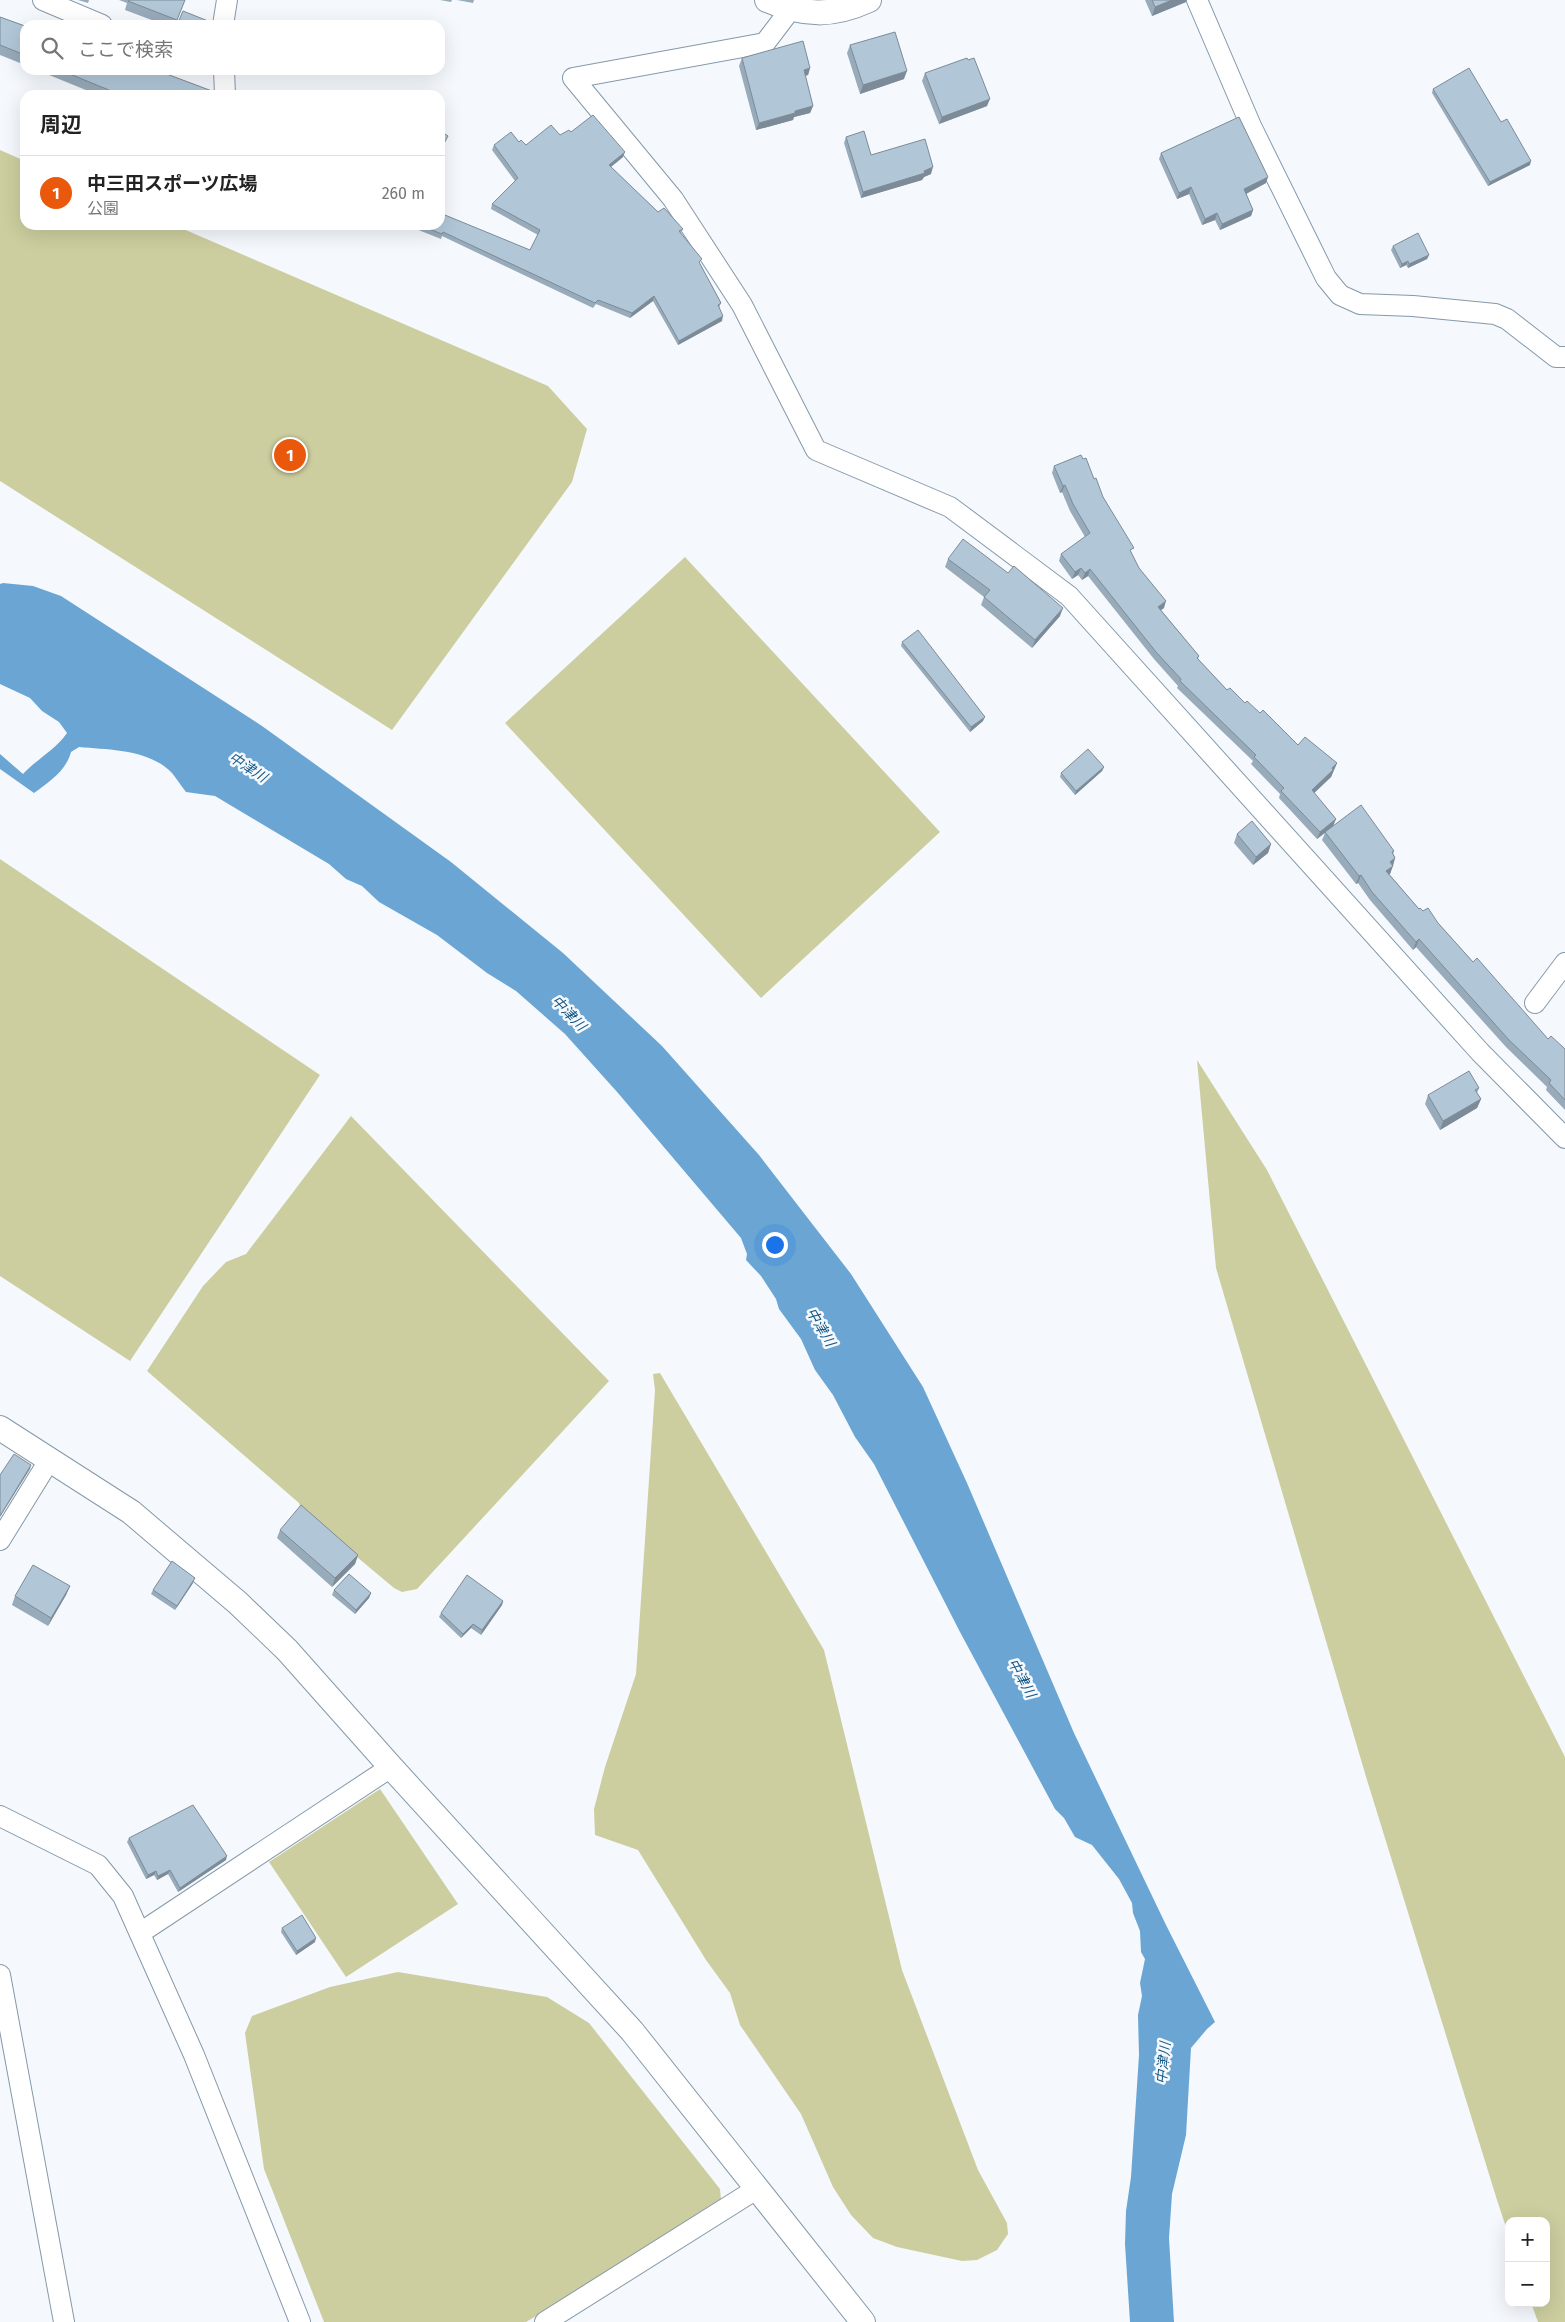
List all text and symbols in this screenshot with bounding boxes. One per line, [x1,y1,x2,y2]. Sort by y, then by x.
search box [20,20,445,75]
icon: search [38,34,66,62]
text: ここで検索 [78,38,173,61]
text: 周辺 [40,112,82,138]
text: 中三田スポーツ広場 [87,172,258,195]
text: 1 [52,184,60,203]
text: 260 m [382,184,425,203]
text: 公園 [87,199,119,218]
pin: 1 [274,436,306,474]
water label: 中津川 [225,749,272,787]
water label: 中津川 [548,992,591,1036]
your location [762,1232,788,1258]
water label: 中津川 [802,1305,840,1351]
water label: 中津川 [1004,1656,1040,1702]
water label: 中津川 [1153,2039,1174,2085]
map controls [1505,2217,1550,2307]
button: + [1505,2217,1550,2262]
button: − [1505,2262,1550,2307]

